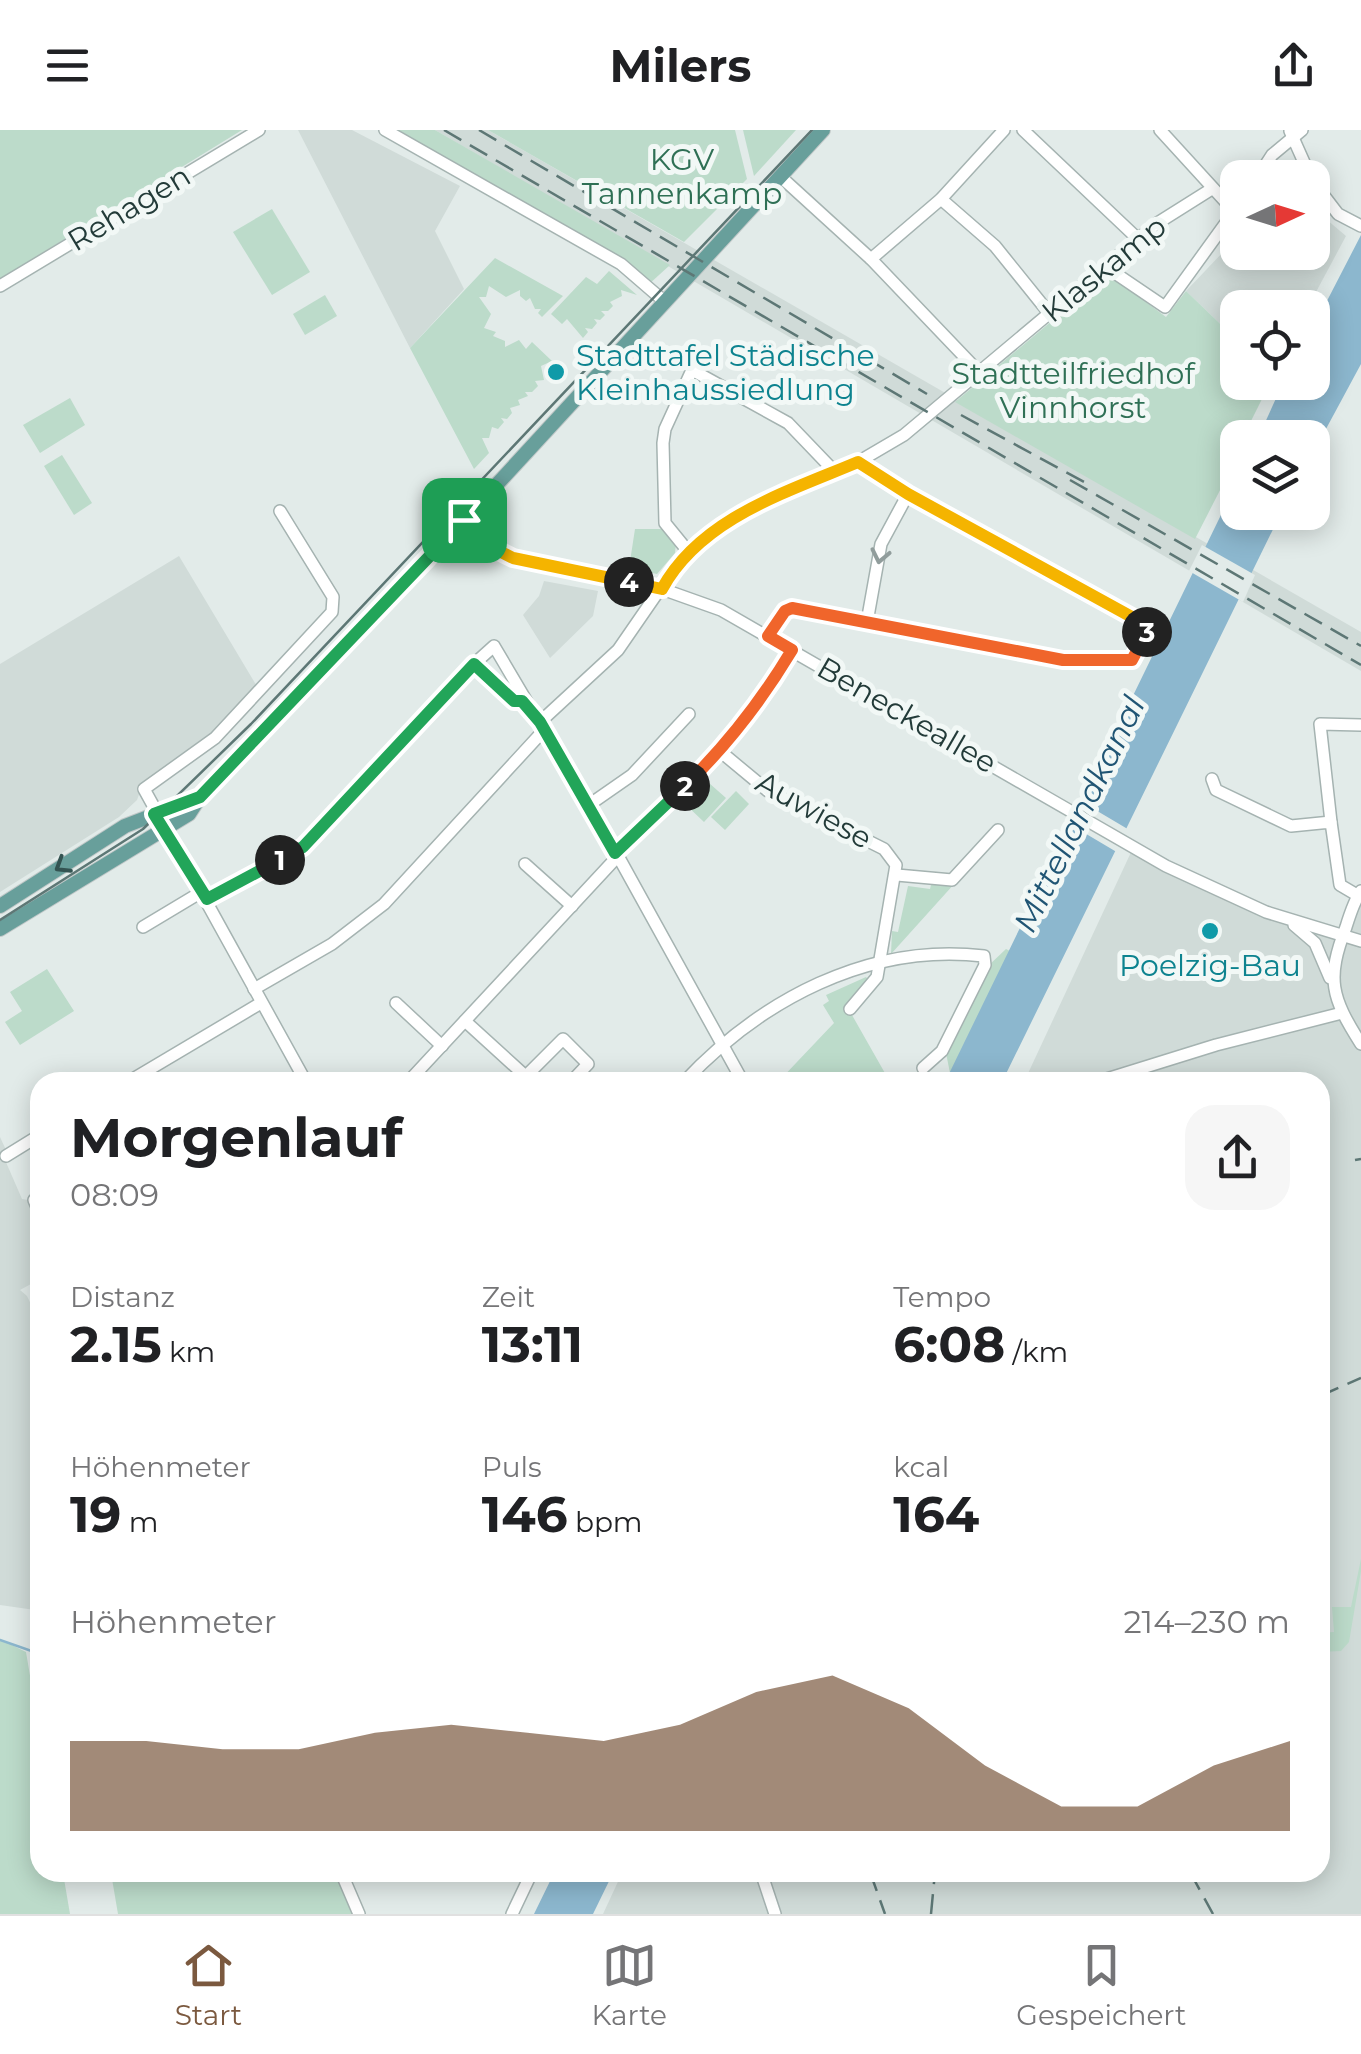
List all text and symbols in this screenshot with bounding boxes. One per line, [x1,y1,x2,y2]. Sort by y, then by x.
icon: menu [40,38,95,93]
text: Milers [610,38,751,93]
icon: share [1266,38,1321,93]
park label: KGV Tannenkamp [582,141,782,212]
street label: Rehagen [61,157,197,259]
north arrow [1220,160,1330,270]
map controls [1220,160,1330,530]
street label: Klaskamp [1034,208,1174,330]
button: locate [1220,290,1330,400]
place label: Stadttafel Städische Kleinhaussiedlung [576,337,875,408]
park label: Stadtteilfriedhof Vinnhorst [951,355,1196,426]
marker: Stadttafel Städische Kleinhaussiedlung [545,361,567,383]
button: layers [1220,420,1330,530]
pin [422,478,507,563]
icon: arrive [437,493,492,548]
one-way arrow [871,547,892,564]
pin: 4 [604,557,654,607]
text: 4 [619,565,639,599]
pin: 3 [1122,607,1172,657]
text: 3 [1139,615,1155,649]
street label: Beneckeallee [811,649,1003,781]
water label: Mittellandkanal [1005,689,1153,938]
pin: 2 [660,761,710,811]
street label: Auwiese [750,763,878,857]
text: 2 [677,769,693,803]
pin: 1 [255,835,305,885]
text: 1 [275,843,285,877]
one-way arrow [55,854,73,873]
marker: Poelzig-Bau [1199,920,1221,942]
place label: Poelzig-Bau [1119,947,1301,984]
text: Morgenlauf [70,1104,403,1171]
button: share [1185,1105,1290,1210]
text: 08:09 [70,1175,159,1214]
text: Distanz [70,1280,175,1314]
text: Zeit [482,1280,535,1314]
text: Tempo [893,1280,991,1314]
text: 2.15 [70,1314,162,1375]
text: 13:11 [482,1314,583,1375]
text: 6:08 [893,1314,1005,1375]
text: km [162,1335,215,1369]
text: /km [1005,1335,1068,1369]
text: Höhenmeter [70,1450,251,1484]
text: Puls [482,1450,542,1484]
text: kcal [893,1450,949,1484]
text: 19 [70,1484,121,1545]
text: 146 [482,1484,568,1545]
text: 164 [893,1484,979,1545]
text: m [121,1505,159,1539]
text: bpm [568,1505,643,1539]
text: Höhenmeter [70,1602,277,1641]
text: 214–230 m [1123,1602,1290,1641]
tab: Start [175,1938,242,2032]
tab: Karte [592,1938,667,2032]
tab: Gespeichert [1016,1938,1186,2032]

